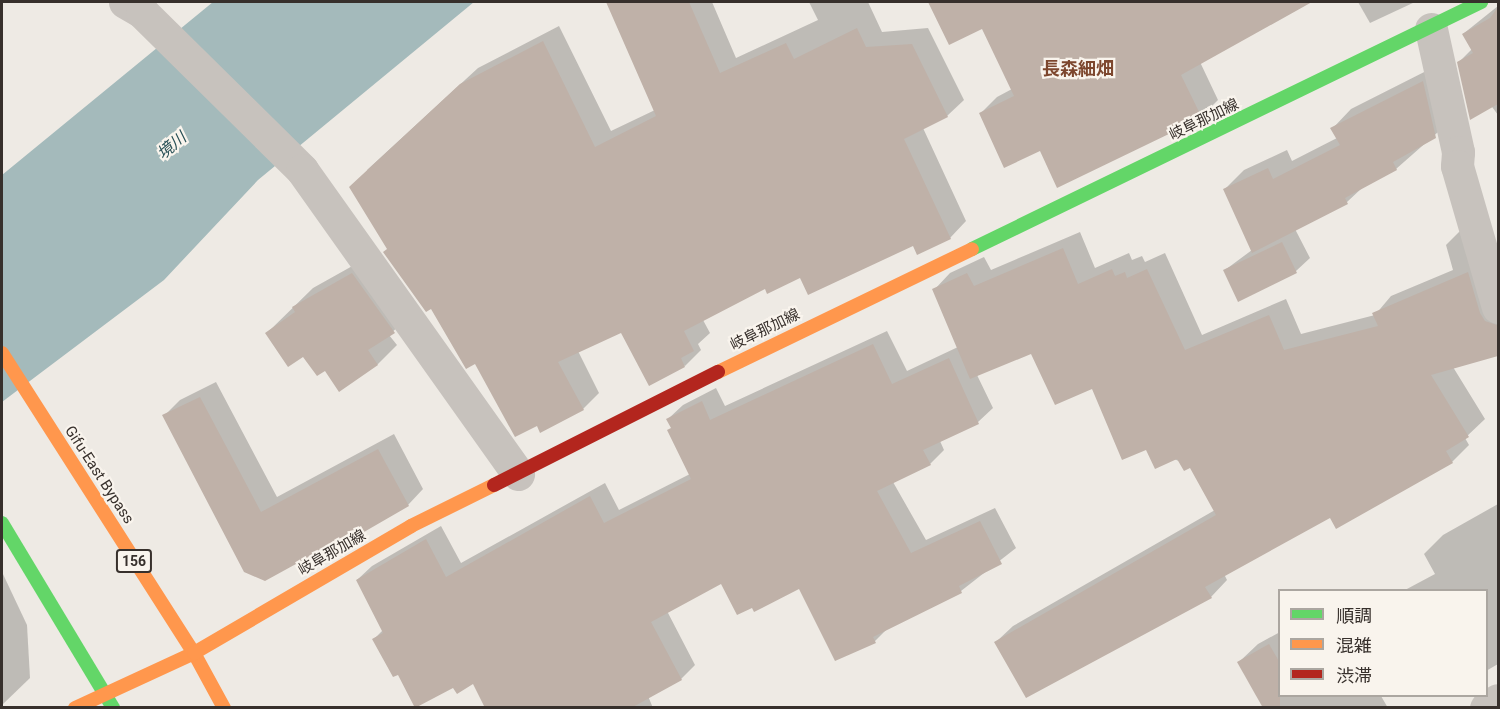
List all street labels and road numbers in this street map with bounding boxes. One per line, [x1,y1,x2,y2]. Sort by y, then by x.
street label: 岐阜那加線 [1166,95,1242,145]
street label: 岐阜那加線 [727,305,803,355]
street label: Gifu-East Bypass [61,423,137,527]
street label: 岐阜那加線 [295,526,369,580]
road number: 156 [114,550,154,572]

